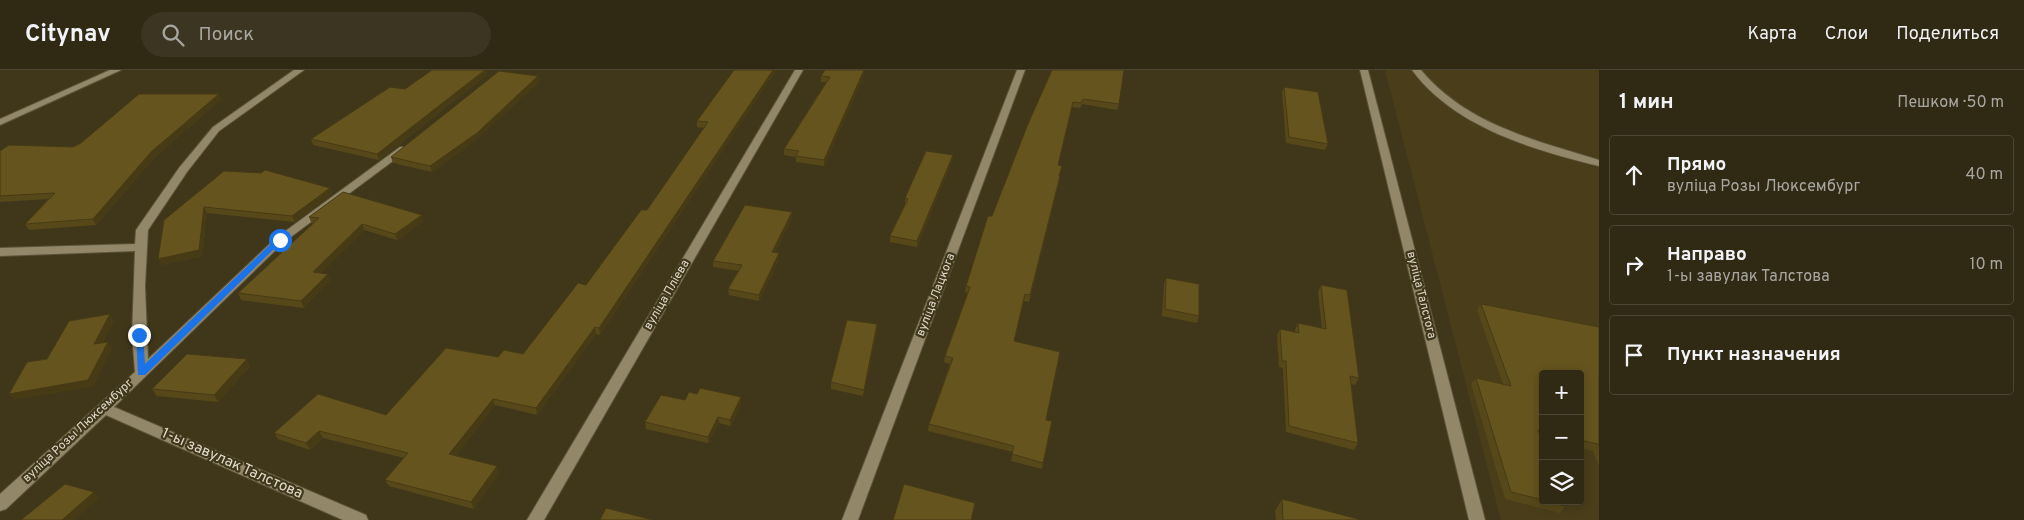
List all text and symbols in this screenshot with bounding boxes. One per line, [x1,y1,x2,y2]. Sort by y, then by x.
search box [141,12,491,57]
text: Citynav [25,20,111,50]
icon: search [159,21,187,49]
text: Поиск [199,23,254,47]
text: Карта [1747,23,1797,46]
text: Слои [1825,23,1868,46]
text: Поделиться [1896,23,1999,46]
text: 1 мин [1619,89,1674,116]
text: Пешком · 50 m [1897,93,2004,113]
text: Прямо [1667,153,1726,177]
icon: ahead [1620,161,1648,189]
text: 40 m [1965,165,2003,185]
text: вуліца Розы Люксембург [1667,177,1860,197]
route start [269,229,292,252]
text: Направо [1667,243,1747,267]
street label: вуліца Талстога [1402,250,1440,340]
street label: вуліца Лацкога [913,251,959,339]
icon: right [1620,251,1648,279]
text: 10 m [1969,255,2003,275]
street label: вуліца Пліева [641,257,693,333]
text: 1-ы завулак Талстова [1667,267,1830,287]
route end [128,324,151,347]
icon: arrive [1620,341,1648,369]
text: Пункт назначения [1667,343,1841,367]
map controls [1539,370,1584,505]
button: + [1539,370,1584,415]
street label: вуліца Розы Люксембург [20,376,136,486]
button: − [1539,415,1584,460]
street label: 1-ы завулак Талстова [158,424,306,504]
button: layers [1539,460,1584,505]

